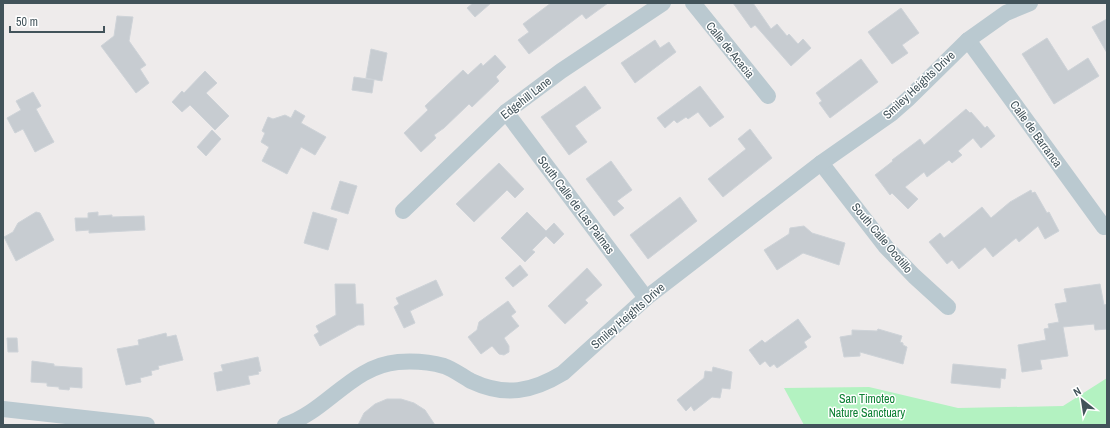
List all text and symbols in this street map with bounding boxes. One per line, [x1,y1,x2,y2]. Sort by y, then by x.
scale bar [10,8,104,34]
text: 50 m [16,14,38,30]
street label: Calle de Acacia [702,18,758,82]
street label: Smiley Heights Drive [880,47,958,123]
street label: Edgehill Lane [497,73,555,123]
street label: Calle de Barranca [1006,97,1066,171]
street label: South Calle de Las Palmas [534,153,618,257]
street label: South Calle Ocotillo [848,200,916,276]
street label: Smiley Heights Drive [588,279,668,353]
north arrow [1062,380,1102,420]
text: N [1071,384,1083,399]
park label: San Timoteo Nature Sanctuary [829,391,905,421]

